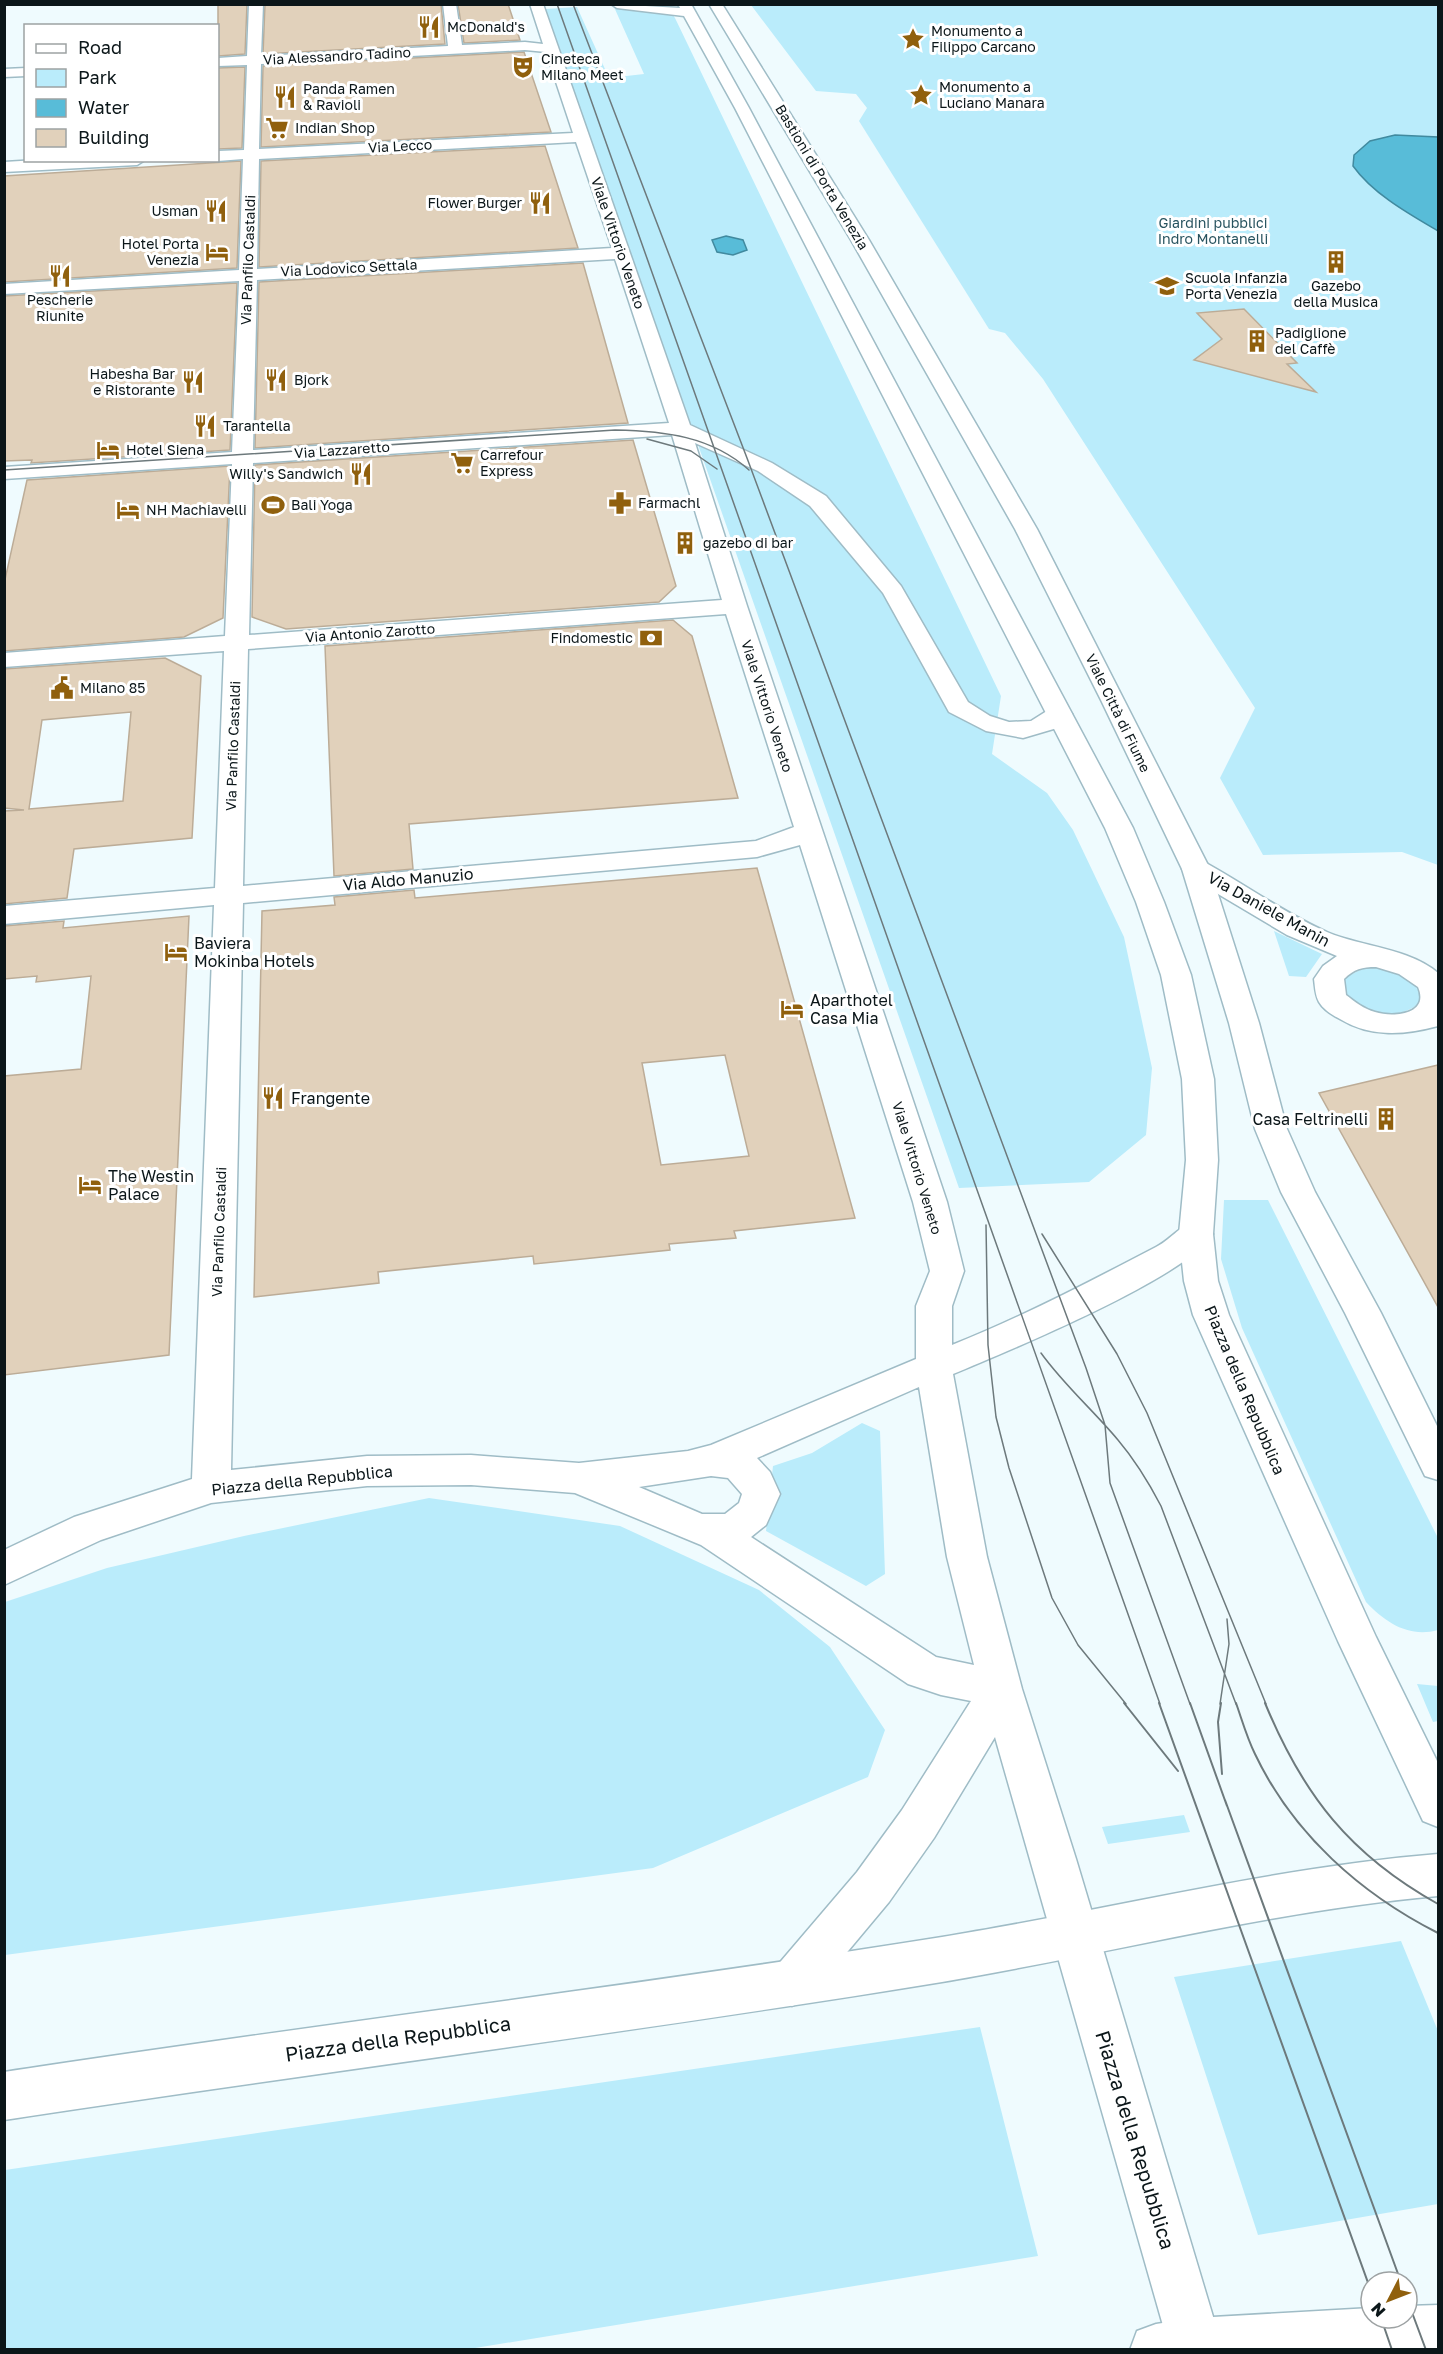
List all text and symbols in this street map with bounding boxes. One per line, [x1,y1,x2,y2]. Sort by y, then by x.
restaurant icon: McDonald's [416,14,442,40]
place label: McDonald's [447,18,525,35]
place label: Monumento a Filippo Carcano [931,22,1036,55]
legend [24,24,219,162]
place icon: Monumento a Filippo Carcano [900,26,926,52]
text: Road [78,36,122,58]
street label: Via Alessandro Tadino [263,43,411,68]
place label: Cineteca Milano Meet [541,50,624,83]
theatre icon: Cineteca Milano Meet [510,54,536,80]
text: Park [78,66,117,88]
place label: Monumento a Luciano Manara [939,78,1045,111]
place label: Panda Ramen & Ravioli [303,80,395,113]
place icon: Monumento a Luciano Manara [908,82,934,108]
restaurant icon: Panda Ramen & Ravioli [272,84,298,110]
text: Water [78,96,129,118]
street label: Bastioni di Porta Venezia [772,101,873,253]
supermarket icon: Indian Shop [264,115,290,141]
place label: Indian Shop [295,119,375,136]
text: Building [78,126,149,148]
street label: Via Lecco [367,135,432,156]
street label: Viale Vittorio Veneto [588,175,649,311]
restaurant icon: Flower Burger [527,190,553,216]
place label: Flower Burger [427,194,523,211]
street label: Via Panfilo Castaldi [237,195,258,325]
restaurant icon: Usman [203,198,229,224]
place label: Usman [151,202,198,219]
park label: Giardini pubblici Indro Montanelli [1158,214,1268,247]
place label: Hotel Porta Venezia [122,235,199,268]
hotel icon: Hotel Porta Venezia [204,239,230,265]
building icon: Gazebo della Musica [1323,249,1349,275]
street label: Via Lodovico Settala [280,255,418,280]
restaurant icon: Pescherie Riunite [47,263,73,289]
place label: Scuola Infanzia Porta Venezia [1185,269,1288,302]
school or university icon: Scuola Infanzia Porta Venezia [1154,273,1180,299]
place label: Gazebo della Musica [1294,277,1378,310]
place label: Pescherie Riunite [27,291,93,324]
place label: Padiglione del Caffè [1275,324,1346,357]
building icon: Padiglione del Caffè [1244,328,1270,354]
place label: Habesha Bar e Ristorante [90,365,176,398]
restaurant icon: Bjork [263,367,289,393]
restaurant icon: Habesha Bar e Ristorante [180,369,206,395]
place label: Bjork [294,371,329,388]
restaurant icon: Tarantella [192,413,218,439]
place label: Tarantella [223,417,291,434]
hotel icon: Hotel Siena [95,437,121,463]
street label: Via Lazzaretto [294,438,390,461]
place label: Hotel Siena [126,441,204,458]
place label: Carrefour Express [480,446,544,479]
supermarket icon: Carrefour Express [449,450,475,476]
restaurant icon: Willy's Sandwich [348,461,374,487]
place label: Willy's Sandwich [229,465,343,482]
pharmacy icon: Farmachl [607,490,633,516]
sports icon: Bali Yoga [260,492,286,518]
place label: Farmachl [638,494,700,511]
place label: Bali Yoga [291,496,353,513]
hotel icon: NH Machiavelli [115,497,141,523]
place label: NH Machiavelli [146,501,247,518]
building icon: gazebo di bar [672,530,698,556]
place label: gazebo di bar [703,534,794,551]
street label: Via Antonio Zarotto [304,619,435,646]
bank icon: Findomestic [638,625,664,651]
place label: Findomestic [550,629,633,646]
street label: Viale Vittorio Veneto [738,638,797,774]
street label: Viale Città di Fiume [1082,651,1155,775]
public building icon: Milano 85 [49,675,75,701]
place label: Milano 85 [80,679,145,696]
street label: Via Panfilo Castaldi [222,681,243,811]
street label: Via Aldo Manuzio [342,863,474,895]
street label: Via Daniele Manin [1204,867,1334,951]
place label: Baviera Mokinba Hotels [194,933,314,971]
hotel icon: Baviera Mokinba Hotels [163,939,189,965]
place label: Aparthotel Casa Mia [810,990,893,1028]
hotel icon: Aparthotel Casa Mia [779,996,805,1022]
restaurant icon: Frangente [260,1085,286,1111]
place label: Frangente [291,1088,370,1108]
street label: Viale Vittorio Veneto [889,1099,946,1236]
building icon: Casa Feltrinelli [1373,1106,1399,1132]
place label: Casa Feltrinelli [1253,1109,1368,1129]
place label: The Westin Palace [108,1166,194,1204]
street label: Via Panfilo Castaldi [208,1167,229,1297]
hotel icon: The Westin Palace [77,1172,103,1198]
street label: Piazza della Repubblica [1200,1302,1290,1478]
street label: Piazza della Repubblica [210,1461,394,1499]
street label: Piazza della Repubblica [283,2010,512,2066]
street label: Piazza della Repubblica [1091,2027,1181,2252]
north arrow [1359,2270,1419,2330]
text: N [1366,2299,1389,2321]

